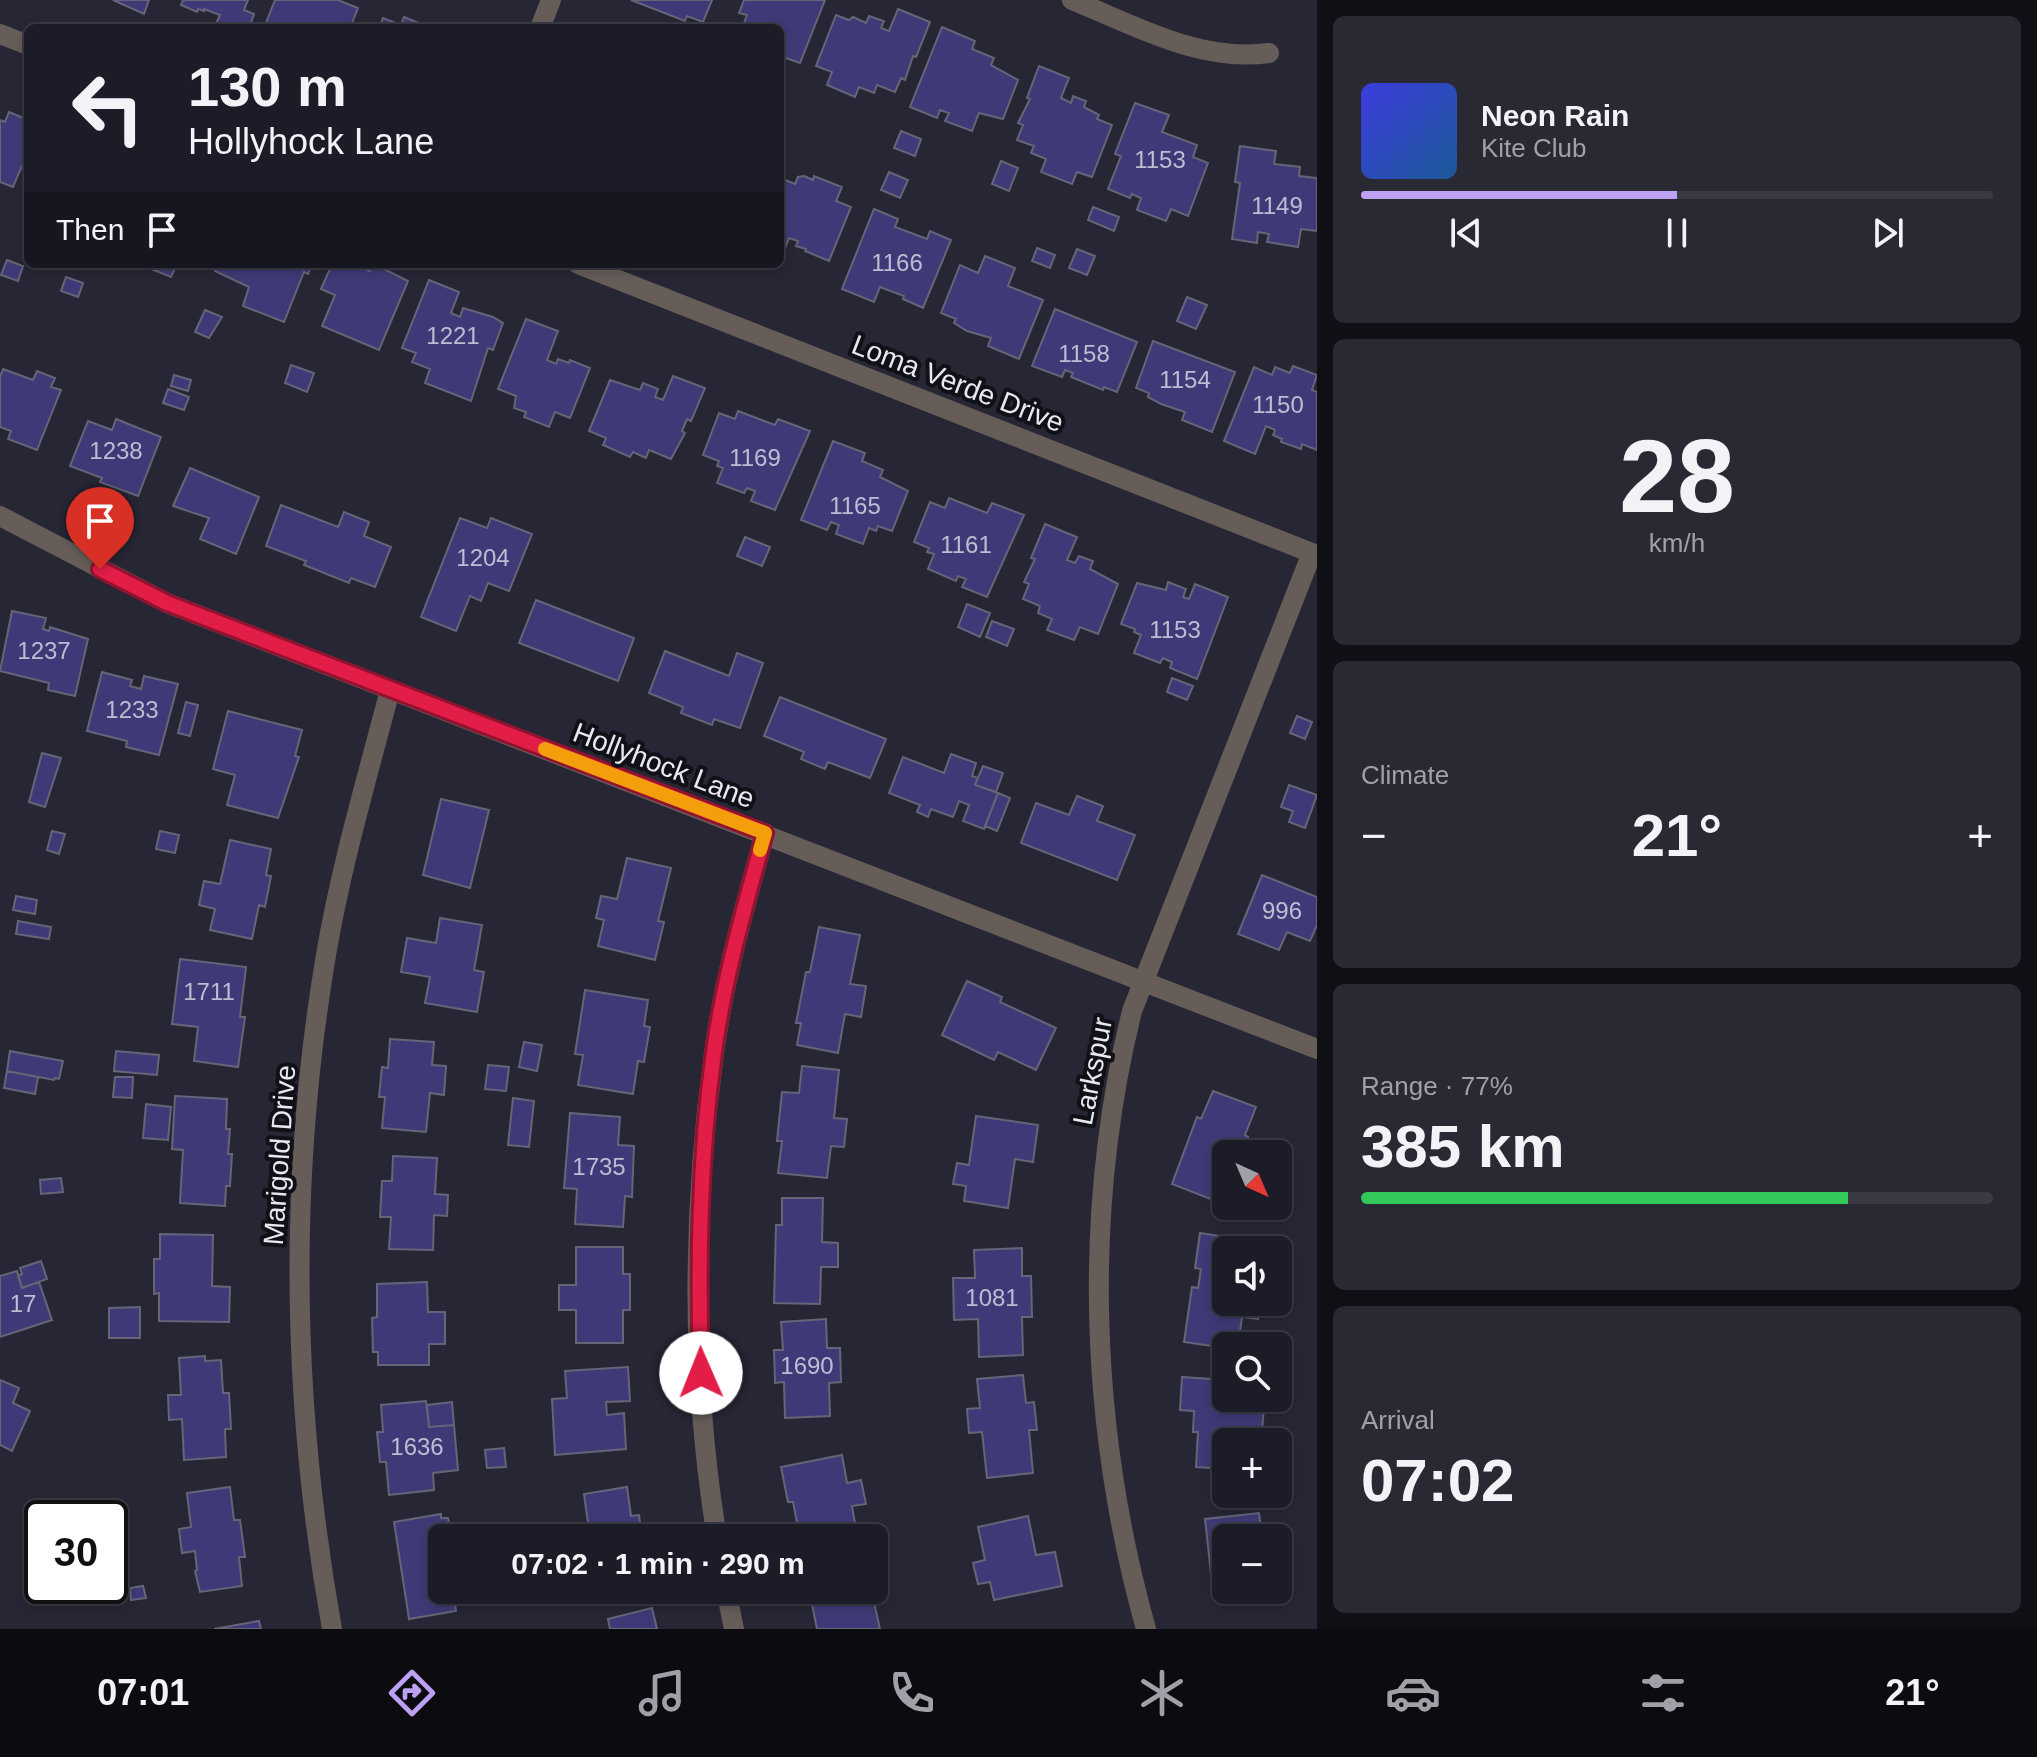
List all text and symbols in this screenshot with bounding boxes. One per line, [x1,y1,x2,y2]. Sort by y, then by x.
text: 130 m [188,55,347,118]
icon: left [56,56,160,160]
text: Neon Rain [1481,99,1629,132]
text: Hollyhock Lane [188,121,434,162]
text: Kite Club [1481,133,1587,163]
house number: 1153 [1134,146,1186,173]
house number: 1149 [1251,192,1303,219]
icon: arrive [140,208,184,252]
icon: previous [1444,211,1488,255]
icon: pause [1655,211,1699,255]
icon: next [1866,211,1910,255]
text: Then [56,213,124,246]
house number: 1166 [871,249,923,276]
house number: 1221 [426,322,480,349]
street label: Loma Verde Drive [848,329,1068,438]
house number: 1158 [1058,340,1110,367]
house number: 1154 [1159,366,1211,393]
house number: 1150 [1252,391,1304,418]
text: 28 [1619,418,1735,534]
house number: 1238 [89,437,143,464]
house number: 1169 [729,444,781,471]
pin [66,487,134,569]
house number: 1165 [829,492,881,519]
icon: arrive [78,499,122,543]
text: km/h [1649,528,1705,558]
house number: 1161 [940,531,992,558]
house number: 1204 [456,544,510,571]
house number: 1153 [1149,616,1201,643]
house number: 1237 [17,637,71,664]
house number: 1233 [105,696,159,723]
street label: Hollyhock Lane [569,717,759,814]
text: Climate [1361,760,1449,790]
text: 21° [1632,802,1722,869]
text: − [1361,811,1387,860]
text: + [1967,811,1993,860]
house number: 996 [1262,897,1302,924]
house number: 1711 [183,978,235,1005]
street label: Larkspur [1067,1015,1118,1128]
street label: Marigold Drive [258,1064,301,1246]
text: Range · 77% [1361,1071,1513,1101]
text: 385 km [1361,1113,1565,1180]
north arrow [1212,1140,1292,1220]
map controls [1212,1140,1292,1604]
house number: 1735 [572,1153,626,1180]
button: sound [1212,1236,1292,1316]
house number: 1081 [965,1284,1019,1311]
house number: 17 [10,1290,36,1317]
position arrow [659,1331,743,1415]
button: search [1212,1332,1292,1412]
house number: 1690 [780,1352,834,1379]
text: Arrival [1361,1405,1435,1435]
button: + [1212,1428,1292,1508]
house number: 1636 [390,1433,444,1460]
text: 07:02 [1361,1447,1514,1514]
speed limit sign: 30 [24,1500,128,1604]
button: − [1212,1524,1292,1604]
text: 07:02 · 1 min · 290 m [511,1547,805,1580]
icon: directions [384,1665,440,1721]
icon: music [634,1665,690,1721]
icon: phone [884,1665,940,1721]
icon: climate [1134,1665,1190,1721]
icon: car [1385,1665,1441,1721]
icon: filters [1635,1665,1691,1721]
text: 07:01 [97,1672,189,1713]
text: 21° [1885,1672,1940,1713]

